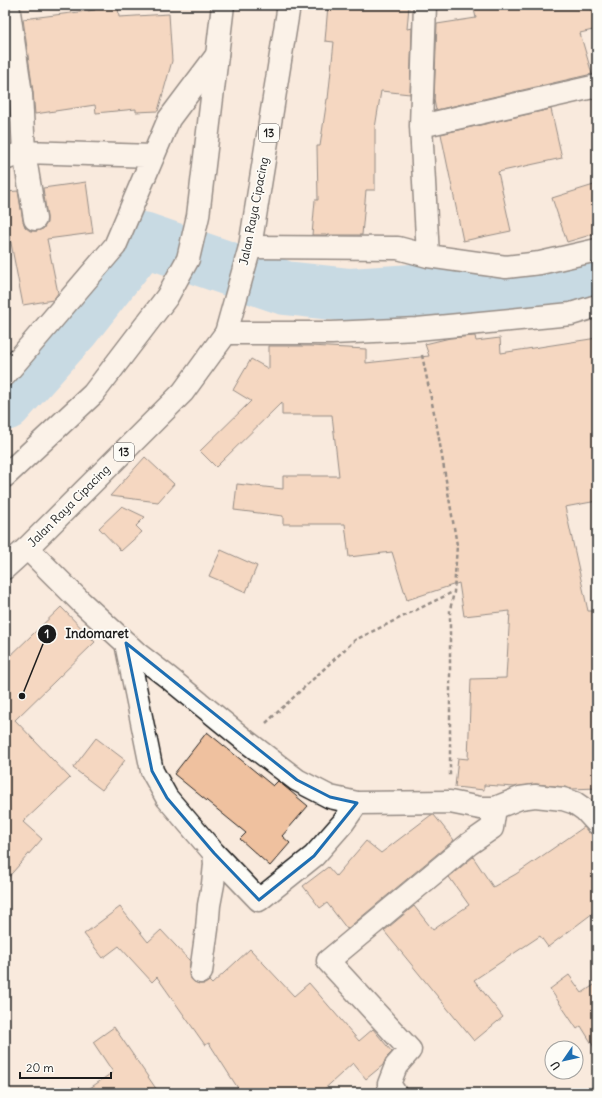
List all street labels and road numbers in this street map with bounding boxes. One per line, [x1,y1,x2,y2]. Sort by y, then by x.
road number: 13 [259,124,279,142]
street label: Jalan Raya Cipacing [236,156,271,266]
road number: 13 [114,443,134,461]
street label: Jalan Raya Cipacing [25,462,113,550]

